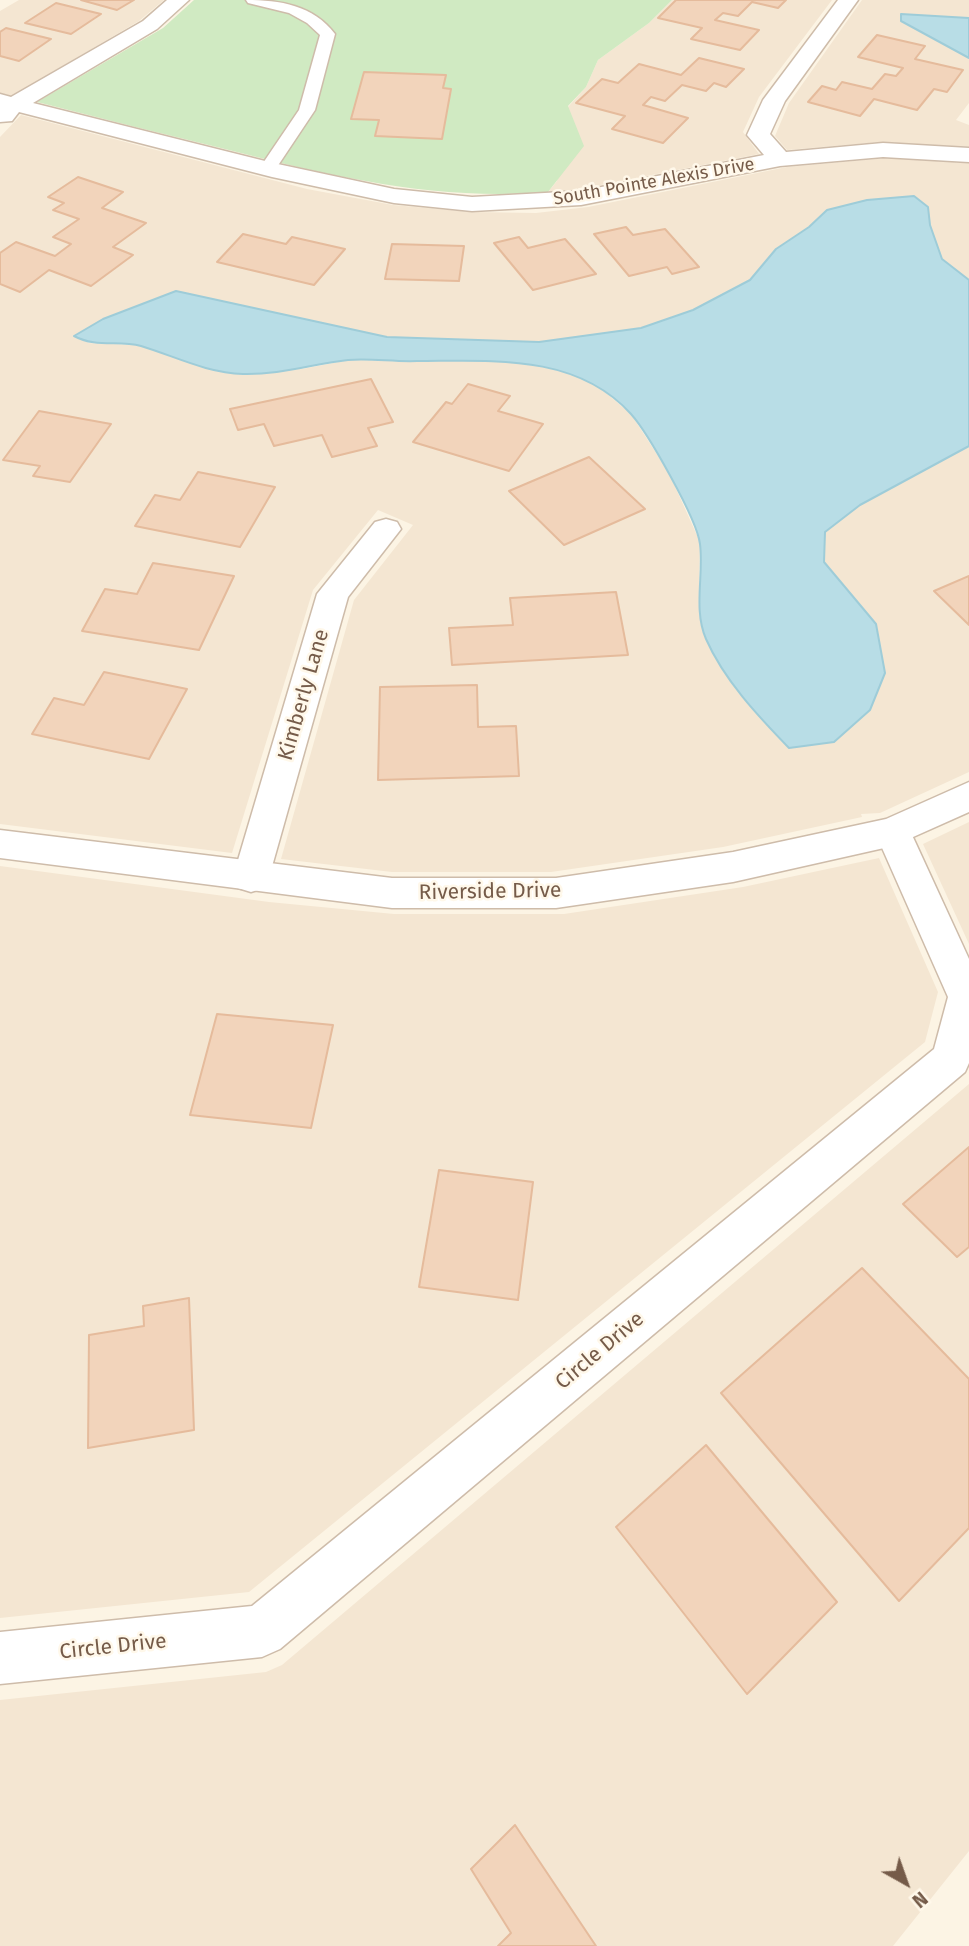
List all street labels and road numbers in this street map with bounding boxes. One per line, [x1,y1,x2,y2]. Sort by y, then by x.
street label: South Pointe Alexis Drive [552,154,756,210]
street label: Kimberly Lane [273,626,335,764]
street label: Riverside Drive [418,878,562,906]
street label: Circle Drive [551,1307,649,1395]
street label: Circle Drive [58,1629,168,1665]

